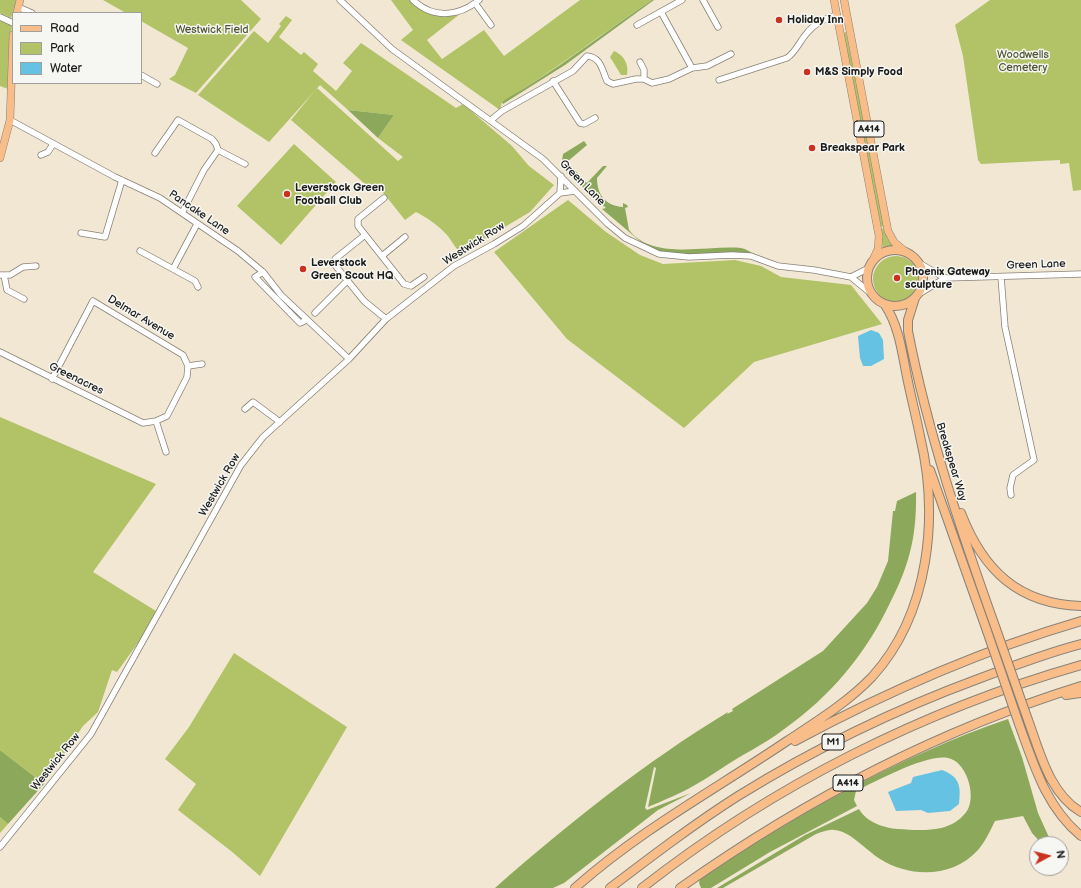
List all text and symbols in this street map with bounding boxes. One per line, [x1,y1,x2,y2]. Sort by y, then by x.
legend [12,12,142,84]
place label: Holiday Inn [787,13,844,27]
marker: Holiday Inn [774,15,784,25]
text: Road [50,21,79,36]
park label: Westwick Field [175,23,249,37]
text: Park [50,41,74,56]
park label: Woodwells Cemetery [997,48,1049,74]
text: Water [50,61,82,76]
place label: M&S Simply Food [815,65,903,79]
marker: M&S Simply Food [802,67,812,77]
road number: A414 [854,121,884,137]
place label: Breakspear Park [820,141,905,155]
marker: Breakspear Park [807,143,817,153]
street label: Green Lane [556,157,608,209]
place label: Leverstock Green Football Club [295,181,384,207]
street label: Pancake Lane [166,188,232,238]
marker: Leverstock Green Football Club [282,189,292,199]
street label: Westwick Row [441,220,507,268]
place label: Leverstock Green Scout HQ [311,256,393,282]
street label: Green Lane [1006,257,1066,273]
marker: Leverstock Green Scout HQ [298,264,308,274]
place label: Phoenix Gateway sculpture [905,265,990,291]
marker: Phoenix Gateway sculpture [892,273,902,283]
street label: Delmar Avenue [105,293,177,343]
street label: Greenacres [47,360,105,398]
street label: Breakspear Way [933,421,969,503]
street label: Westwick Row [197,451,243,519]
street label: Westwick Row [29,731,83,793]
road number: M1 [822,734,844,750]
road number: A414 [833,775,863,791]
north arrow [1029,836,1069,876]
text: N [1053,850,1067,859]

